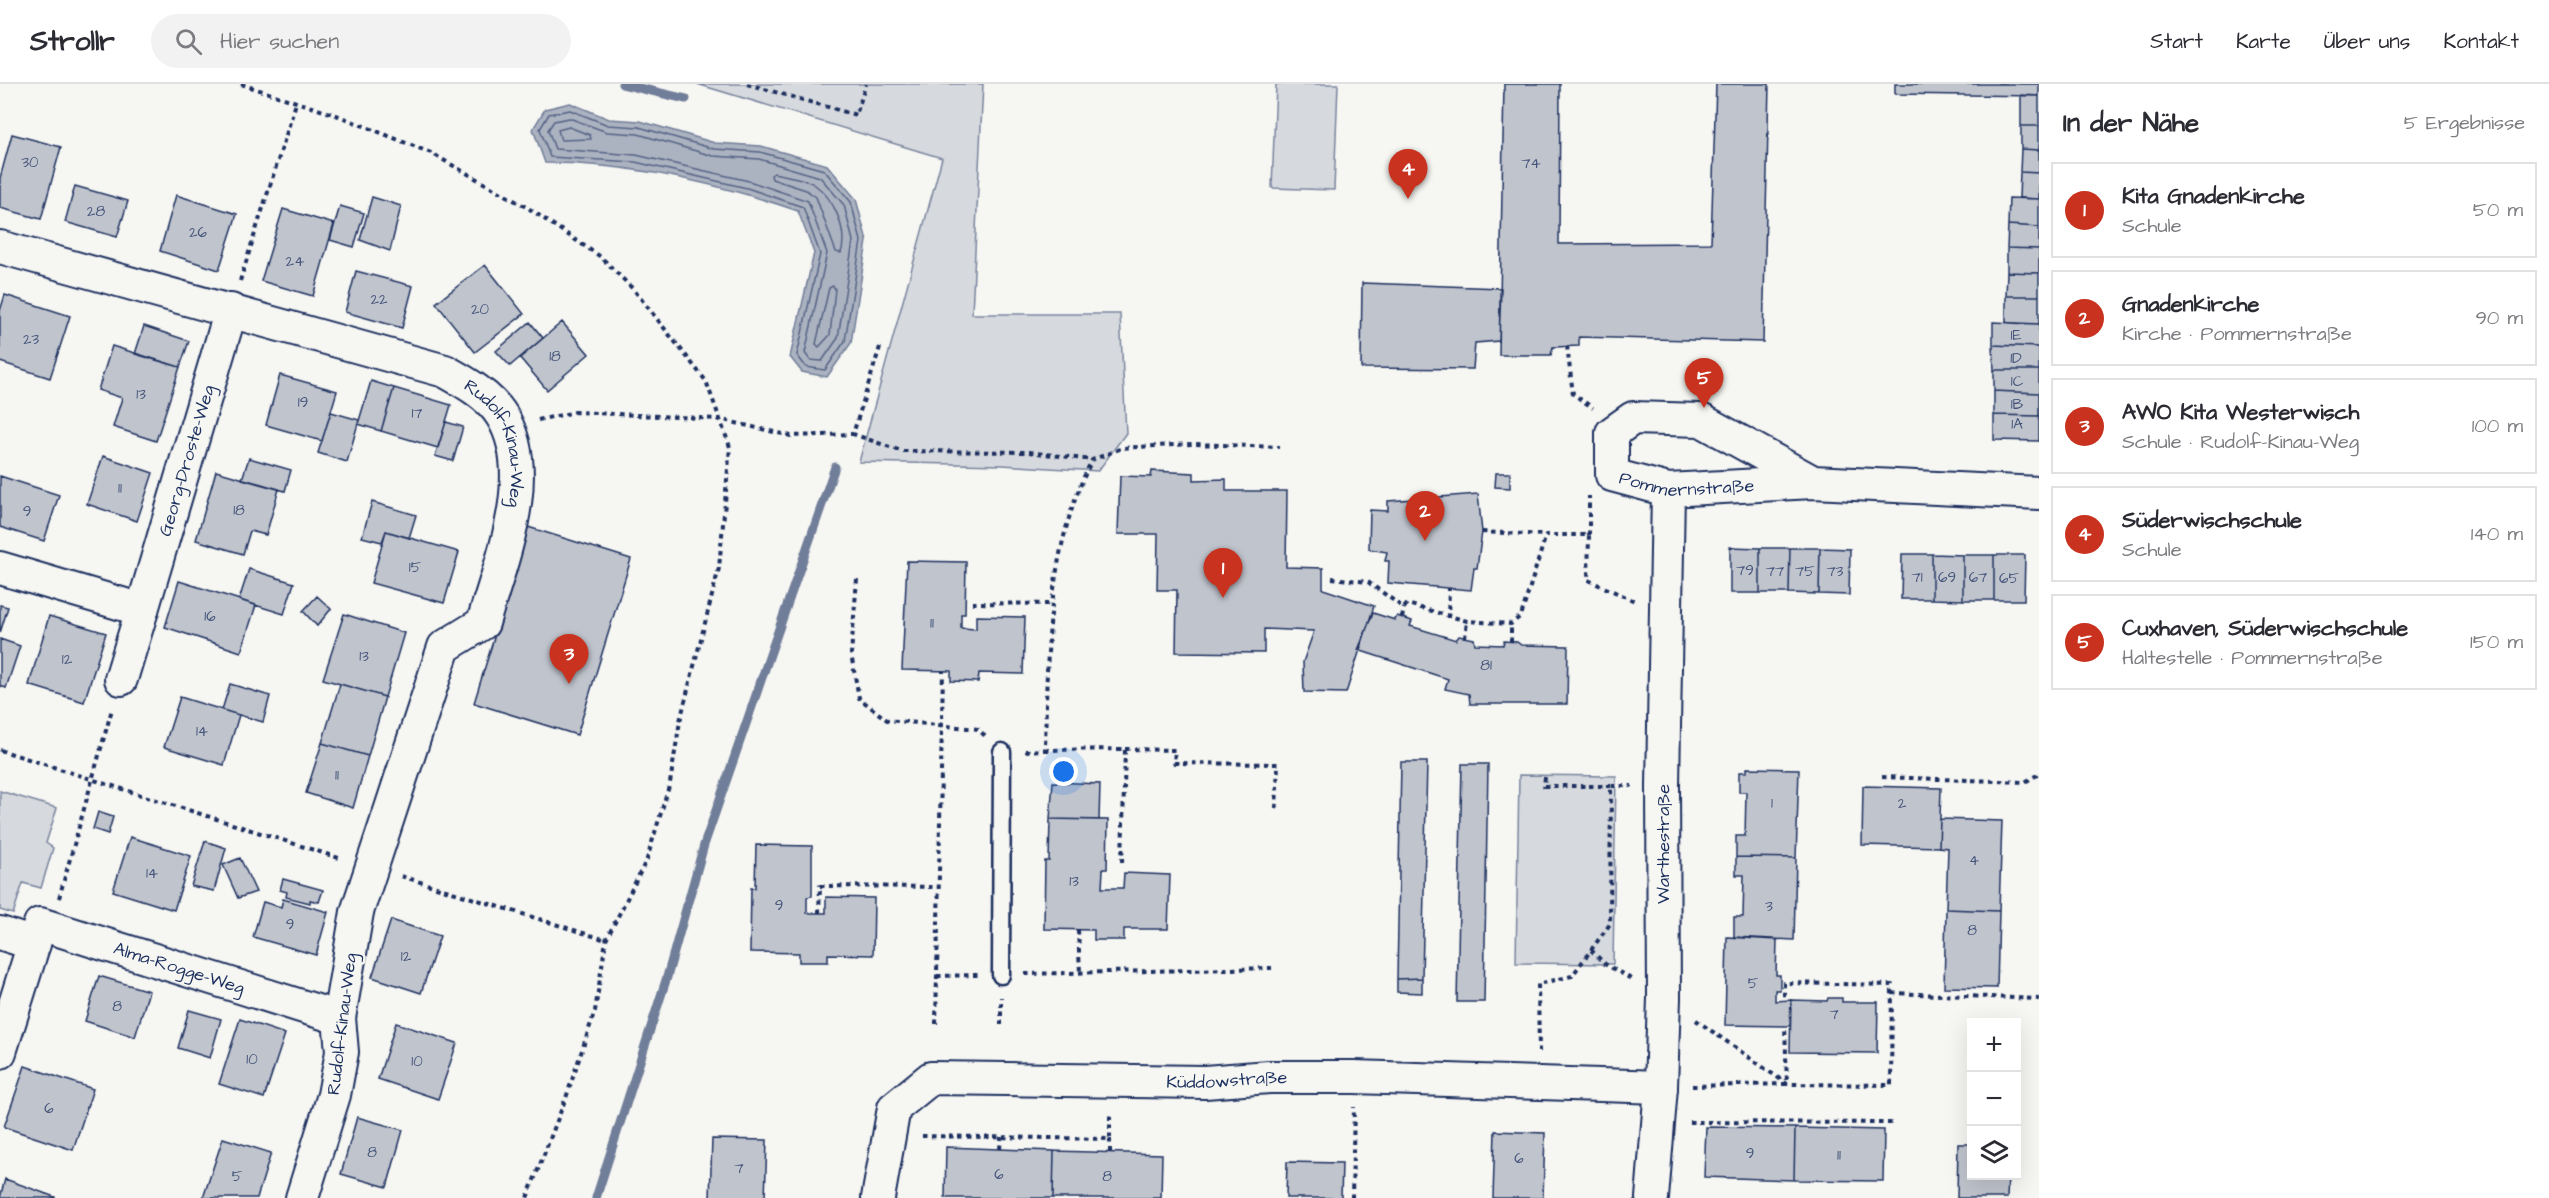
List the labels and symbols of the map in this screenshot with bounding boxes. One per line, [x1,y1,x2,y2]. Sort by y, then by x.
pin: 4 [1388,150,1428,199]
house number: 30 [21,152,39,173]
house number: 74 [1521,153,1541,174]
house number: 28 [87,201,105,222]
house number: 26 [189,222,208,243]
house number: 24 [286,251,304,272]
house number: 22 [370,289,388,310]
house number: 20 [471,299,490,320]
house number: 1E [2011,325,2022,346]
house number: 23 [23,329,39,350]
house number: 18 [549,346,561,367]
house number: 1D [2010,348,2022,369]
pin: 5 [1684,358,1724,408]
house number: 1C [2011,371,2024,392]
street label: Rudolf-Kinau-Weg [459,373,530,509]
street label: Georg-Droste-Weg [152,382,222,539]
house number: 13 [136,384,146,405]
house number: 19 [298,392,308,413]
house number: 1B [2011,394,2024,415]
house number: 17 [411,403,423,424]
house number: 1A [2011,414,2023,435]
street label: Pommernstraße [1616,465,1755,502]
house number: 11 [118,478,122,499]
pin: 2 [1406,492,1444,541]
house number: 18 [233,500,245,521]
house number: 9 [23,501,31,522]
pin: 1 [1204,548,1242,598]
house number: 15 [409,557,422,578]
house number: 79 [1736,560,1754,581]
house number: 77 [1766,561,1784,582]
house number: 75 [1795,561,1815,582]
house number: 73 [1827,561,1844,582]
house number: 71 [1911,567,1923,588]
house number: 69 [1938,567,1956,588]
house number: 67 [1969,567,1987,588]
house number: 65 [1999,568,2019,589]
house number: 16 [204,606,216,627]
house number: 11 [930,613,934,634]
pin: 3 [550,634,588,684]
house number: 13 [359,646,369,667]
house number: 12 [62,649,73,670]
house number: 81 [1480,655,1492,676]
house number: 14 [196,721,208,742]
your location [1049,757,1078,786]
house number: 11 [335,765,339,786]
street label: Warthestraße [1651,784,1676,904]
house number: 1 [1771,793,1773,814]
house number: 2 [1898,793,1907,814]
house number: 4 [1969,850,1979,871]
house number: 14 [146,863,158,884]
house number: 13 [1069,871,1079,892]
house number: 9 [775,895,783,916]
house number: 3 [1765,896,1773,917]
house number: 9 [286,914,294,935]
house number: 8 [1967,920,1977,941]
street label: Alma-Rogge-Weg [111,935,248,1001]
house number: 12 [401,946,412,967]
street label: Rudolf-Kinau-Weg [321,952,364,1097]
house number: 5 [1748,973,1759,994]
house number: 8 [112,996,122,1017]
house number: 7 [1829,1004,1839,1025]
house number: 10 [246,1049,258,1070]
house number: 10 [411,1051,423,1072]
street label: Küddowstraße [1166,1065,1288,1094]
house number: 6 [44,1098,54,1119]
house number: 8 [367,1142,377,1163]
house number: 9 [1746,1143,1754,1164]
house number: 11 [1837,1145,1841,1166]
house number: 6 [1514,1148,1524,1169]
house number: 7 [734,1158,744,1179]
house number: 6 [994,1164,1004,1185]
house number: 5 [232,1166,243,1187]
house number: 8 [1102,1166,1112,1187]

